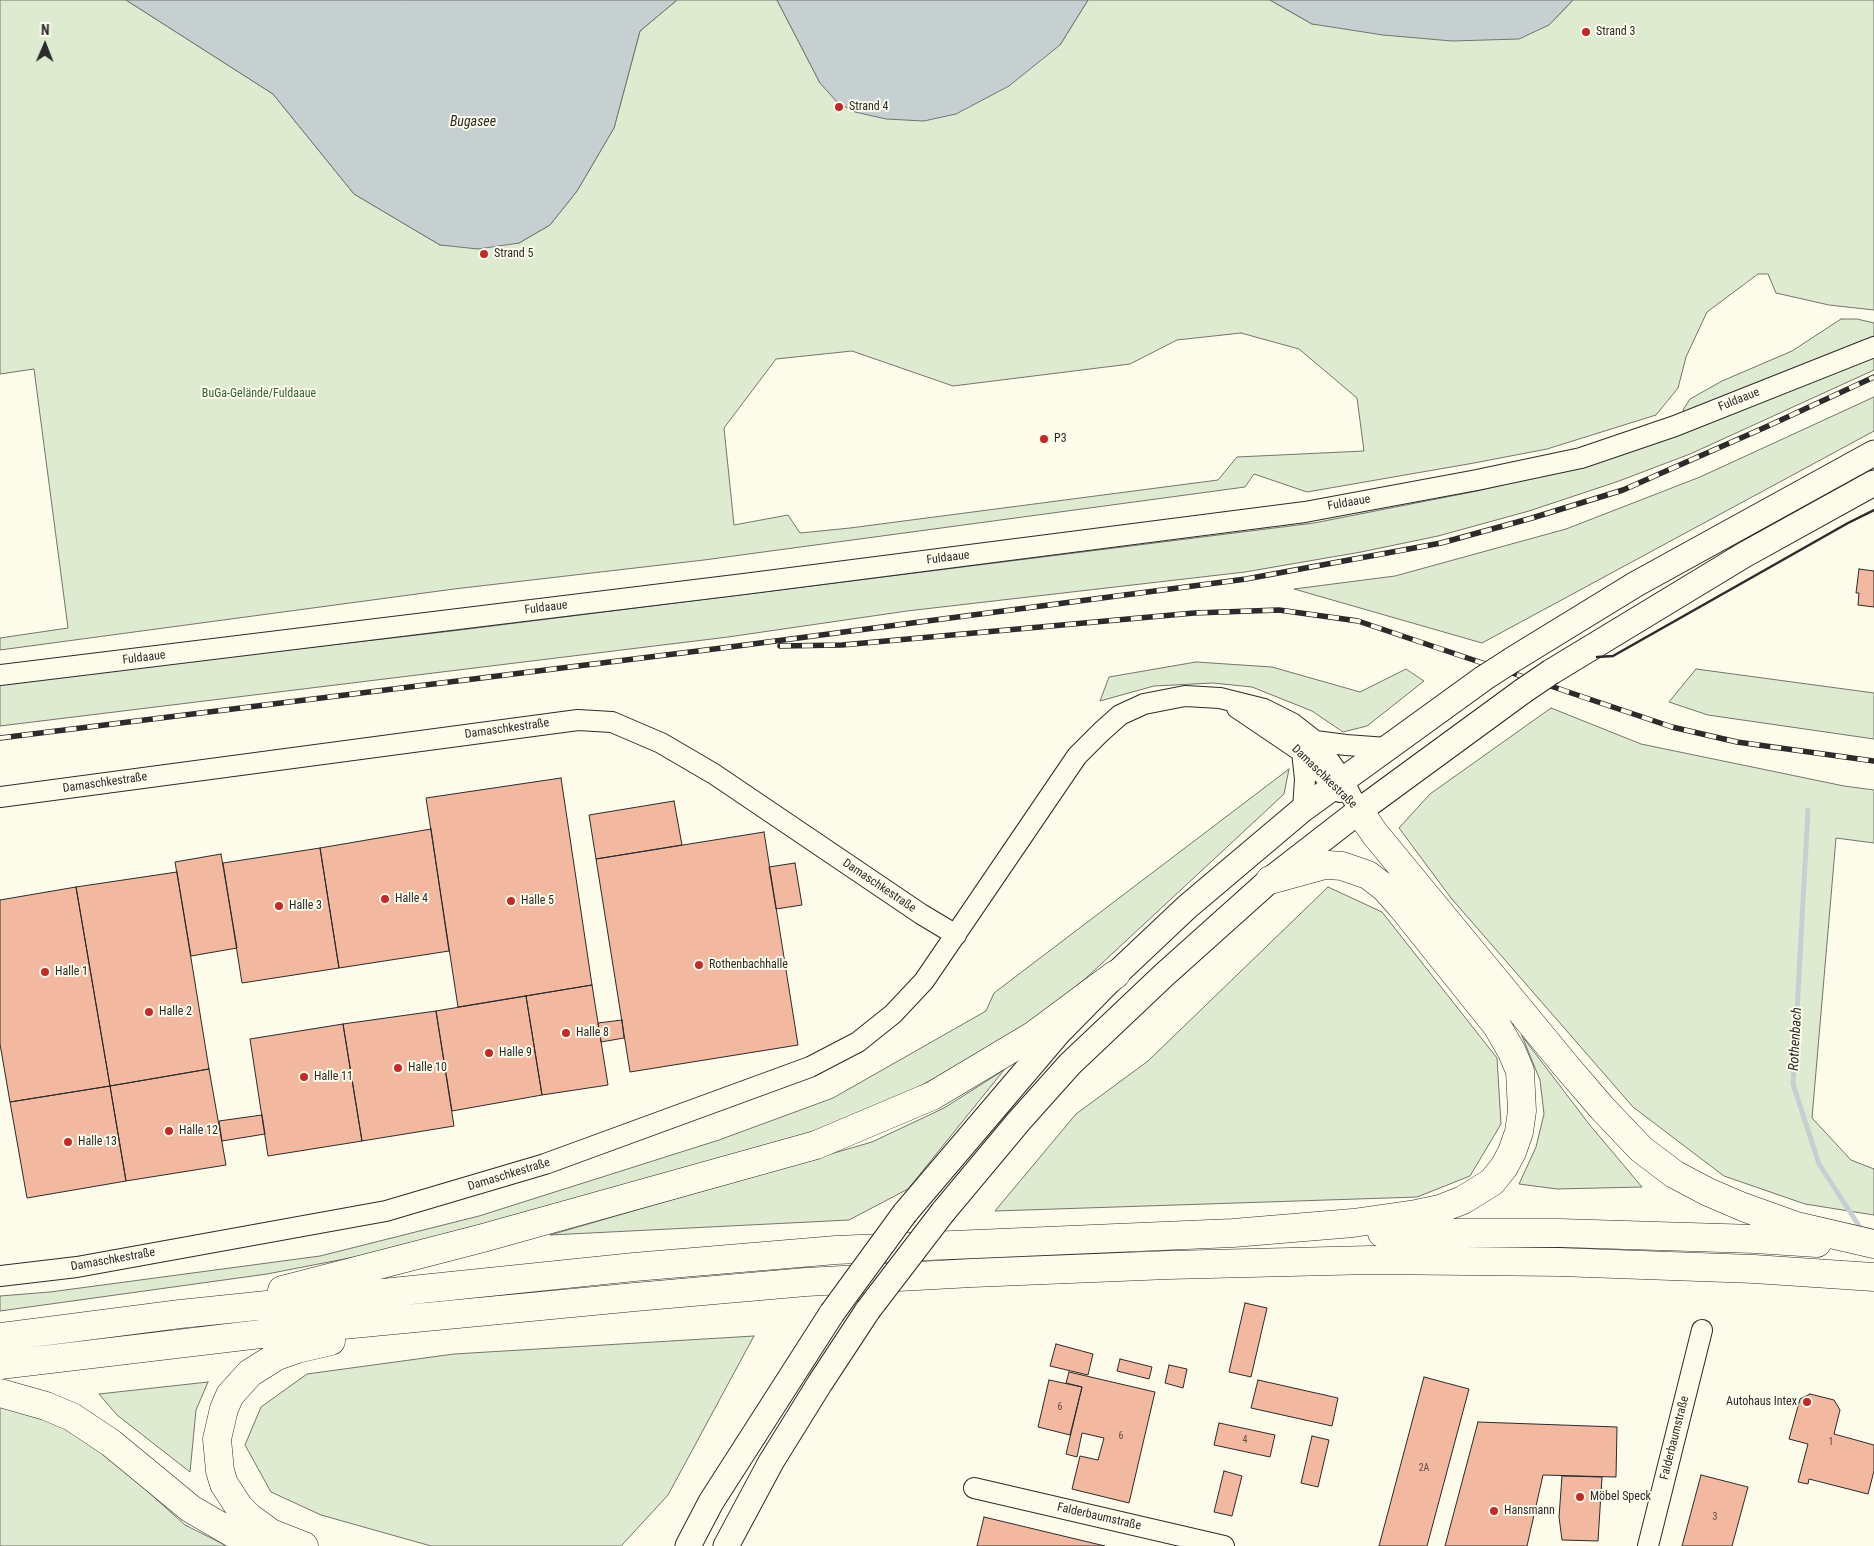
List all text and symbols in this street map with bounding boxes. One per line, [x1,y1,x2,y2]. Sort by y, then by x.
north arrow [20,20,70,70]
text: N [41,22,50,38]
place label: Strand 3 [1596,25,1635,39]
marker: Strand 3 [1580,26,1592,38]
place label: Strand 4 [849,100,888,114]
marker: Strand 4 [833,101,845,113]
water label: Bugasee [450,114,496,130]
place label: Strand 5 [494,247,533,261]
marker: Strand 5 [478,248,490,260]
street label: Fuldaaue [1716,385,1762,415]
park label: BuGa-Gelände/Fuldaaue [202,387,316,401]
place label: P3 [1054,432,1067,446]
marker: P3 [1038,433,1050,445]
street label: Fuldaaue [1327,492,1371,514]
street label: Fuldaaue [926,548,970,568]
street label: Fuldaaue [524,598,568,618]
street label: Fuldaaue [122,648,166,668]
street label: Damaschkestraße [464,716,550,742]
street label: Damaschkestraße [1288,742,1360,812]
street label: Damaschkestraße [62,770,148,796]
street label: Damaschkestraße [840,856,918,916]
place label: Halle 4 [395,892,428,906]
marker: Halle 4 [379,893,391,905]
place label: Halle 5 [521,894,554,908]
marker: Halle 5 [505,895,517,907]
place label: Halle 3 [289,899,322,913]
marker: Halle 3 [273,900,285,912]
place label: Rothenbachhalle [709,958,788,972]
marker: Rothenbachhalle [693,959,705,971]
place label: Halle 1 [55,965,88,979]
marker: Halle 1 [39,966,51,978]
place label: Halle 2 [159,1005,192,1019]
marker: Halle 2 [143,1006,155,1018]
water label: Rothenbach [1786,1007,1806,1071]
place label: Halle 8 [576,1026,609,1040]
marker: Halle 8 [560,1027,572,1039]
place label: Halle 9 [499,1046,532,1060]
marker: Halle 9 [483,1047,495,1059]
place label: Halle 10 [408,1061,447,1075]
marker: Halle 10 [392,1062,404,1074]
place label: Halle 11 [314,1070,353,1084]
marker: Halle 11 [298,1071,310,1083]
place label: Halle 12 [179,1124,218,1138]
marker: Halle 12 [163,1125,175,1137]
place label: Halle 13 [78,1135,117,1149]
marker: Halle 13 [62,1136,74,1148]
street label: Damaschkestraße [466,1156,552,1194]
street label: Damaschkestraße [70,1246,156,1274]
street label: Falderbaumstraße [1658,1395,1692,1481]
place label: Autohaus Intex [1726,1395,1797,1409]
marker: Autohaus Intex [1801,1396,1813,1408]
house number: 6 [1058,1401,1062,1413]
house number: 6 [1119,1430,1123,1442]
house number: 4 [1243,1434,1247,1446]
house number: 1 [1829,1436,1833,1448]
house number: 2A [1419,1462,1429,1474]
place label: Möbel Speck [1590,1490,1651,1504]
marker: Möbel Speck [1574,1491,1586,1503]
street label: Falderbaumstraße [1056,1500,1142,1534]
place label: Hansmann [1504,1504,1555,1518]
marker: Hansmann [1488,1505,1500,1517]
house number: 3 [1713,1511,1717,1523]

